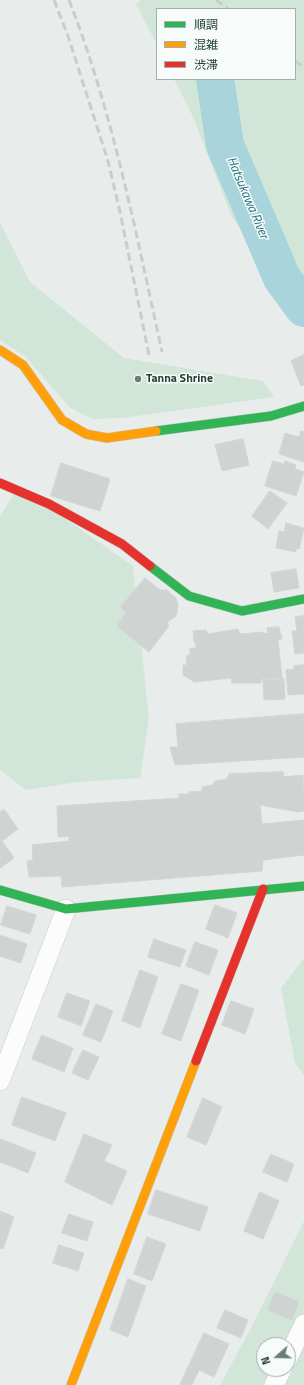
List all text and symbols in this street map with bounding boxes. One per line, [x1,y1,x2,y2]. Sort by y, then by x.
legend [156,8,296,80]
text: 順調 [194,15,218,34]
text: 混雑 [194,35,218,54]
text: 渋滞 [194,55,218,74]
water label: Hatsukawa River [223,155,271,241]
place label: Tanna Shrine [146,372,213,386]
marker: Tanna Shrine [133,374,143,384]
north arrow [256,1337,296,1377]
text: N [257,1354,274,1367]

